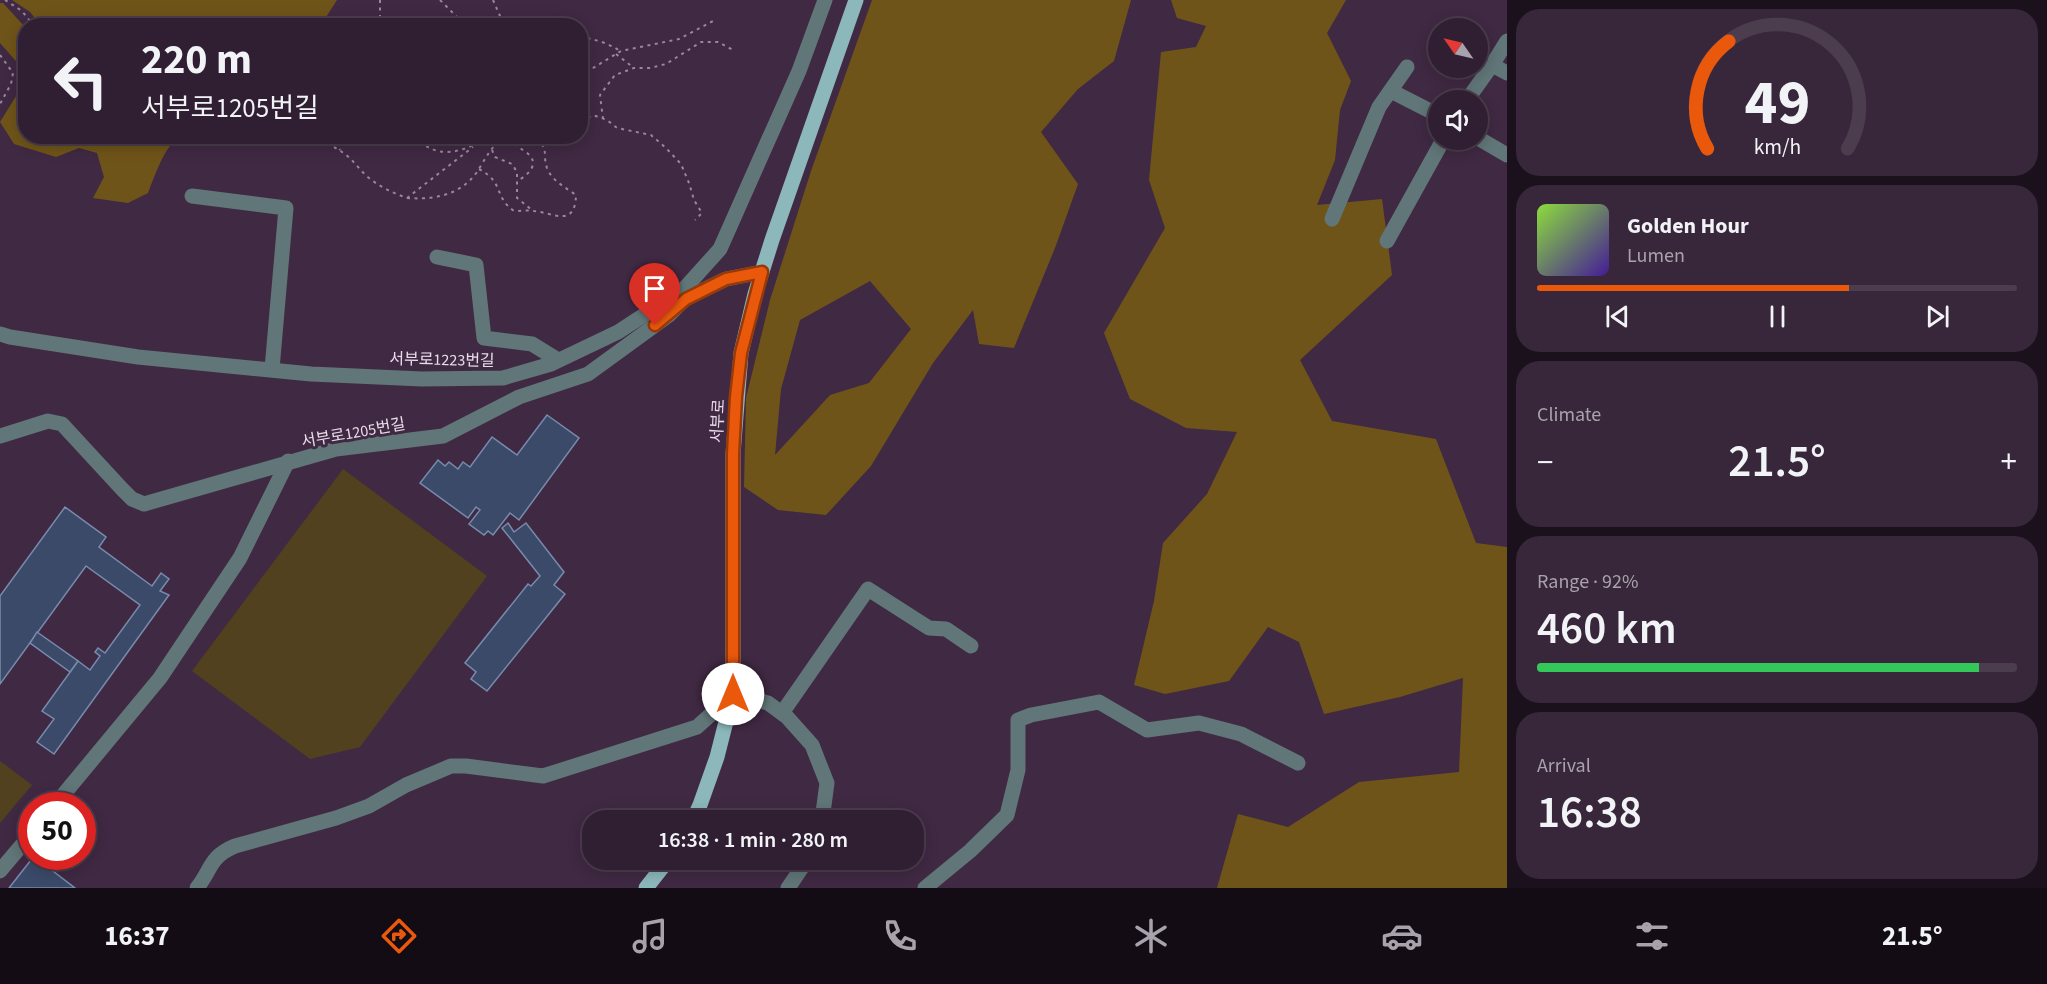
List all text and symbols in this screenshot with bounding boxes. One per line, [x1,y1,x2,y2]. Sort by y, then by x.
north arrow [1428,18,1488,78]
map controls [1428,18,1488,150]
text: 220 m [141,30,252,90]
icon: left [42,42,120,120]
text: 49 [1744,60,1810,149]
text: 서부로1205번길 [141,89,319,128]
button: sound [1428,90,1488,150]
text: km/h [1753,133,1801,164]
text: Golden Hour [1627,210,1749,242]
text: Lumen [1627,242,1685,270]
pin [629,263,680,325]
icon: arrive [638,272,671,305]
icon: previous [1601,300,1634,333]
icon: pause [1761,300,1794,333]
icon: next [1921,300,1954,333]
street label: 서부로1223번길 [389,348,495,372]
street label: 서부로 [706,398,730,444]
text: Climate [1537,401,1601,429]
street label: 서부로1205번길 [299,413,407,453]
text: 21.5° [1728,430,1826,494]
text: − [1537,439,1553,486]
text: + [2001,439,2017,486]
text: Range · 92% [1537,568,1638,596]
text: 460 km [1537,597,1677,661]
position arrow [701,662,765,726]
text: Arrival [1537,752,1591,780]
text: 16:38 [1537,781,1642,845]
speed limit sign: 50 [18,792,96,870]
text: 16:38 · 1 min · 280 m [658,824,848,856]
icon: directions [378,915,420,957]
icon: music [629,915,671,957]
icon: phone [879,915,921,957]
icon: climate [1130,915,1172,957]
icon: car [1381,915,1423,957]
icon: filters [1631,915,1673,957]
text: 16:37 [104,917,169,956]
text: 21.5° [1882,917,1943,956]

